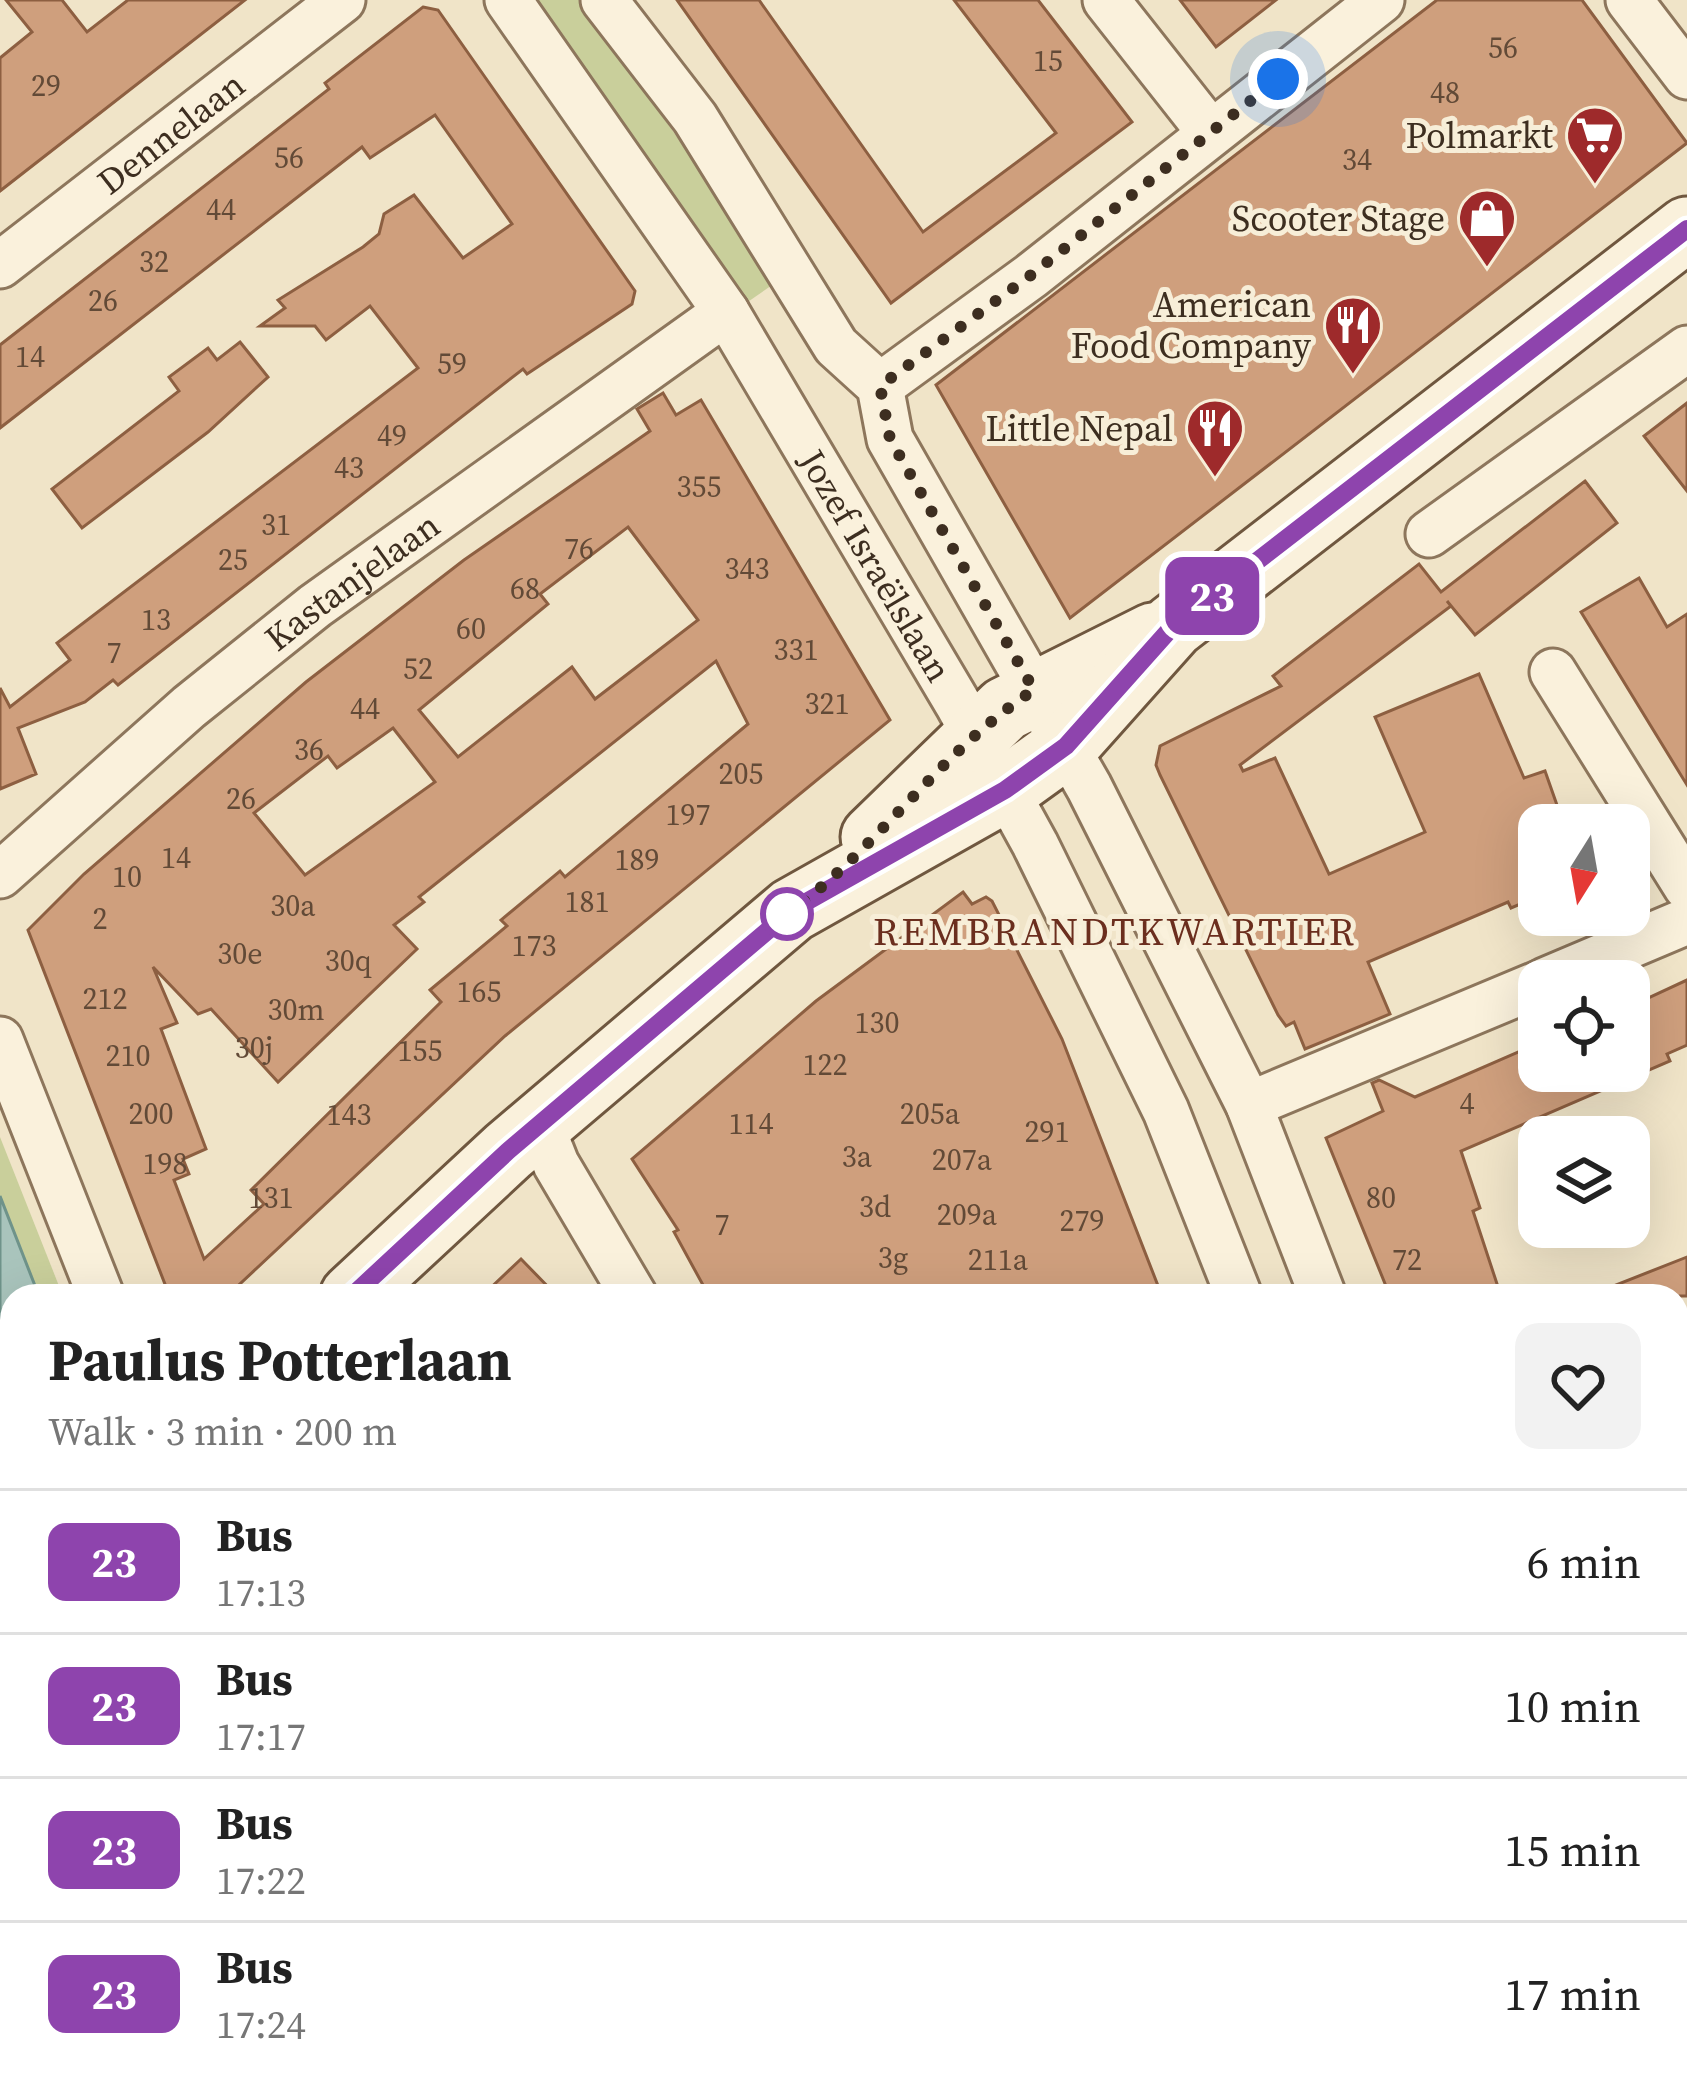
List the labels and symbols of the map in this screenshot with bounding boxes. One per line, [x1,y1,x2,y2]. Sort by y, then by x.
house number: 56 [1488,27,1518,68]
house number: 15 [1033,40,1063,81]
your location [1248,49,1308,109]
street label: Dennelaan [87,60,255,205]
house number: 29 [31,65,61,106]
house number: 48 [1430,72,1460,113]
supermarket icon: Polmarkt [1564,104,1626,186]
place label: Polmarkt [1406,111,1553,160]
house number: 56 [274,137,304,178]
house number: 34 [1342,139,1372,180]
shop icon: Scooter Stage [1456,187,1518,269]
house number: 44 [206,189,236,230]
place label: Scooter Stage [1232,194,1445,243]
house number: 32 [139,241,169,282]
house number: 26 [88,280,118,321]
place label: American Food Company [1071,280,1312,370]
restaurant icon: American Food Company [1322,294,1384,376]
house number: 14 [15,336,45,377]
house number: 59 [437,343,467,384]
restaurant icon: Little Nepal [1184,397,1246,479]
place label: Little Nepal [986,404,1173,453]
house number: 49 [377,415,407,456]
street label: Jozef Israëlslaan [788,439,964,691]
house number: 43 [334,447,364,488]
house number: 355 [677,466,722,507]
street label: Kastanjelaan [254,500,449,662]
house number: 31 [261,504,291,545]
house number: 76 [564,528,594,569]
house number: 25 [218,539,248,580]
house number: 343 [725,548,770,589]
line badge: 23 [1158,557,1266,635]
house number: 68 [510,568,540,609]
house number: 13 [141,599,171,640]
house number: 60 [456,608,486,649]
house number: 331 [774,629,819,670]
house number: 7 [107,632,122,673]
house number: 52 [403,648,433,689]
house number: 321 [805,683,850,724]
house number: 44 [350,688,380,729]
house number: 36 [294,729,324,770]
house number: 205 [719,753,764,794]
house number: 26 [226,778,256,819]
house number: 197 [666,794,711,835]
north arrow [1518,804,1650,936]
house number: 14 [161,837,191,878]
house number: 189 [615,839,660,880]
house number: 10 [112,856,142,897]
house number: 181 [565,881,610,922]
house number: 30a [270,885,316,926]
unlabelled marker [762,889,812,939]
house number: 2 [93,898,108,939]
district label: REMBRANDTKWARTIER [873,905,1357,958]
house number: 173 [512,925,557,966]
house number: 30e [217,933,263,974]
house number: 30q [325,940,372,981]
house number: 165 [457,971,502,1012]
house number: 212 [83,978,128,1019]
house number: 30m [267,989,325,1030]
house number: 130 [855,1002,900,1043]
house number: 30j [235,1027,273,1068]
house number: 155 [398,1030,443,1071]
house number: 210 [106,1035,151,1076]
house number: 122 [803,1044,848,1085]
house number: 4 [1460,1083,1475,1124]
house number: 200 [129,1093,174,1134]
house number: 205a [900,1093,961,1134]
house number: 143 [327,1094,372,1135]
house number: 114 [729,1103,774,1144]
house number: 291 [1025,1111,1070,1152]
house number: 3a [842,1136,873,1177]
house number: 207a [932,1139,993,1180]
house number: 198 [143,1143,188,1184]
house number: 131 [249,1177,294,1218]
house number: 80 [1366,1177,1396,1218]
house number: 3d [859,1186,891,1227]
house number: 209a [937,1194,998,1235]
house number: 279 [1060,1200,1105,1241]
house number: 7 [715,1204,730,1245]
house number: 3g [878,1237,908,1278]
house number: 211a [968,1239,1029,1280]
house number: 72 [1392,1239,1422,1280]

